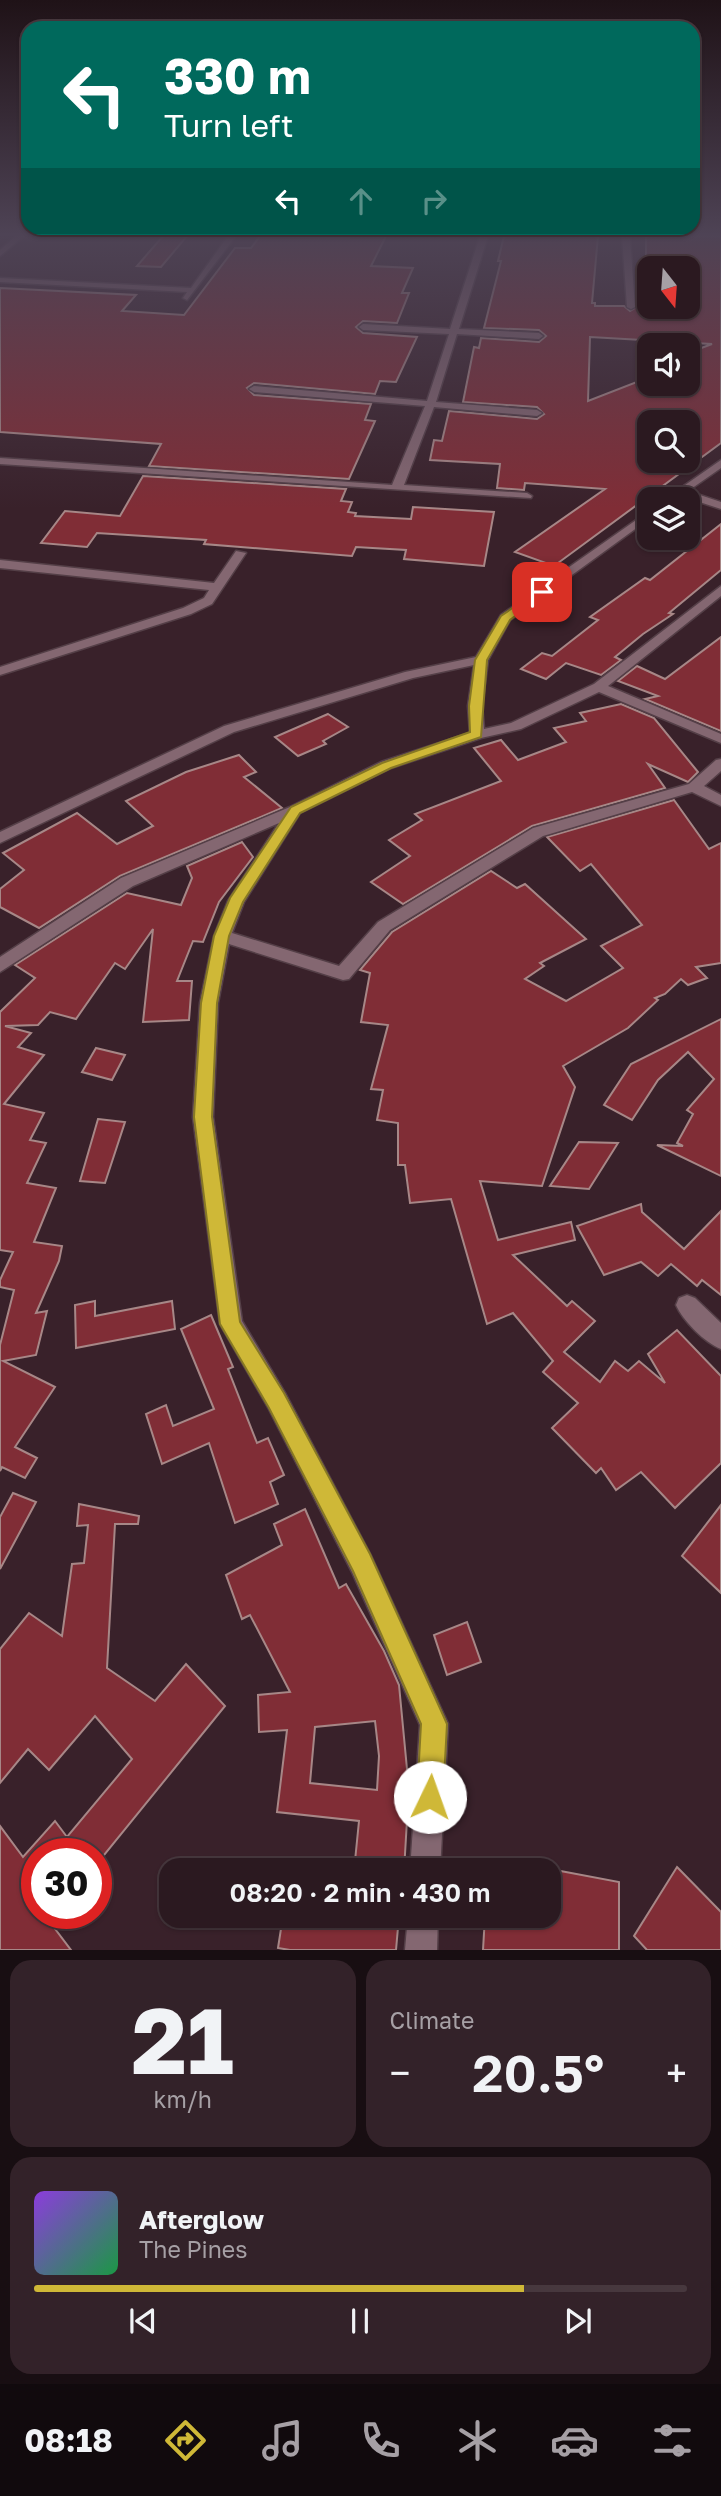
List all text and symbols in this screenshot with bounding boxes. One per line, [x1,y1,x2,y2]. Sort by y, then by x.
text: 330 m [164,46,311,105]
icon: left [49,49,140,140]
text: Turn left [164,106,293,144]
icon: left [269,182,307,220]
icon: ahead [342,182,380,220]
icon: right [415,182,453,220]
north arrow [637,256,700,318]
map controls [637,256,700,550]
button: sound [637,333,700,396]
button: search [637,410,700,473]
button: layers [637,487,700,550]
pin [512,562,572,622]
icon: arrive [523,573,561,611]
position arrow [393,1760,467,1834]
speed limit sign: 30 [21,1838,112,1929]
text: 08:20 · 2 min · 430 m [230,1877,490,1908]
text: 21 [132,1985,234,2094]
text: Climate [390,2006,474,2034]
text: 20.5° [472,2041,604,2103]
text: − [390,2050,410,2095]
text: + [666,2050,687,2095]
text: km/h [153,2085,212,2113]
text: Afterglow [139,2204,264,2235]
text: The Pines [139,2235,247,2263]
icon: previous [124,2302,162,2340]
icon: pause [341,2302,379,2340]
icon: next [559,2302,597,2340]
icon: directions [161,2416,210,2465]
icon: music [258,2416,307,2465]
icon: phone [356,2416,405,2465]
icon: climate [453,2416,502,2465]
icon: car [550,2416,599,2465]
icon: filters [648,2416,697,2465]
text: 08:18 [24,2421,113,2459]

